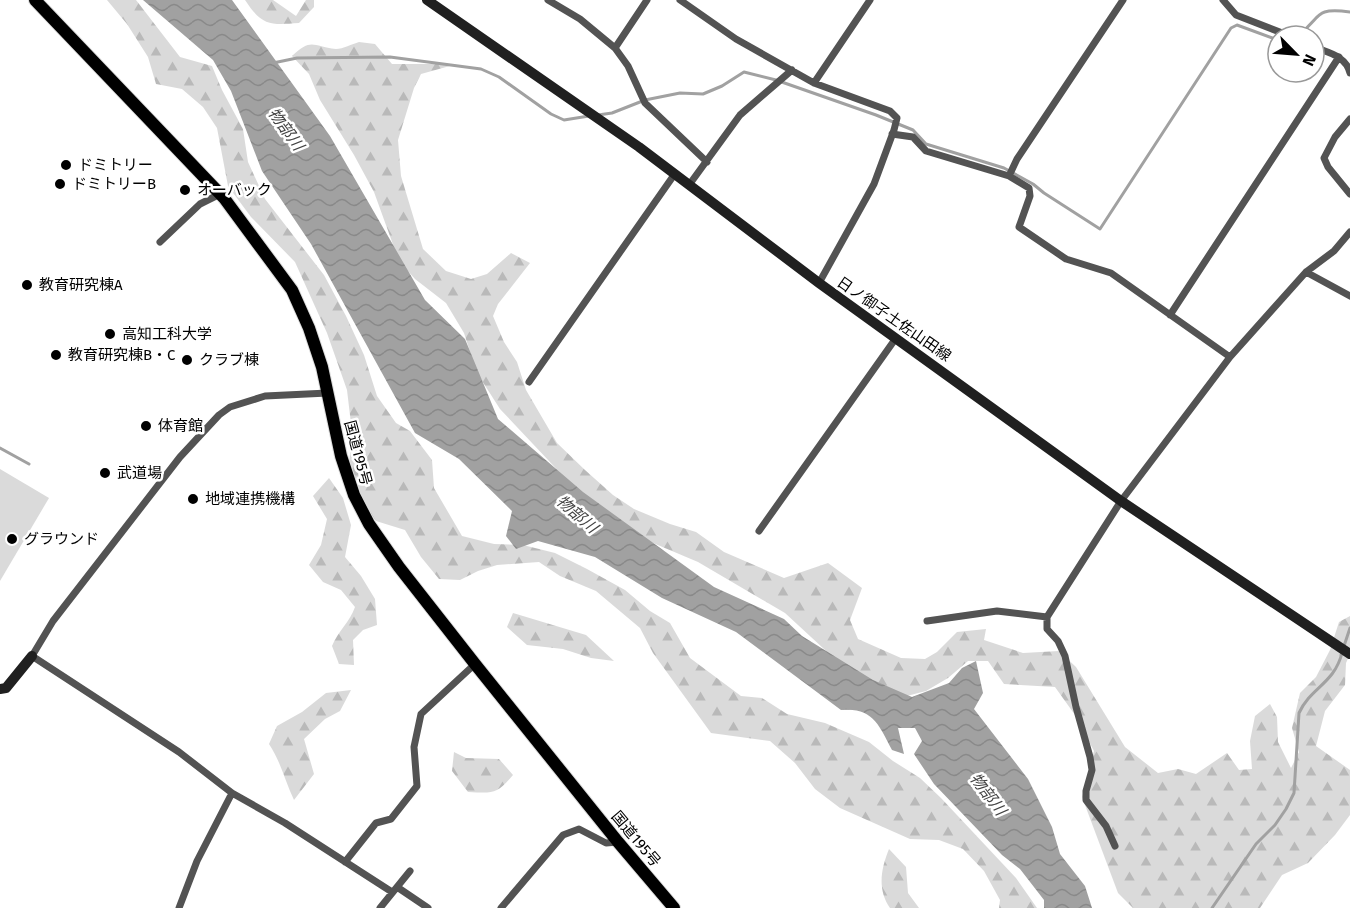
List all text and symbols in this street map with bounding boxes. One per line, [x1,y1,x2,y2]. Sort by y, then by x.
north arrow [1266,24,1326,84]
text: N [1298,51,1320,69]
water label: 物部川 [264,104,309,156]
place label: ドミトリー [78,156,153,174]
marker: ドミトリー [59,158,73,172]
place label: ドミトリーB [72,175,156,193]
marker: ドミトリーB [53,177,67,191]
place label: オーバック [197,181,272,199]
marker: オーバック [178,183,192,197]
street label: 日ノ御子土佐山田線 [834,273,954,365]
place label: 教育研究棟A [39,276,123,294]
marker: 教育研究棟A [20,278,34,292]
place label: 高知工科大学 [122,325,212,343]
marker: 高知工科大学 [103,327,117,341]
place label: 教育研究棟B・C [68,346,176,364]
marker: 教育研究棟B・C [49,348,63,362]
place label: クラブ棟 [199,351,259,369]
marker: クラブ棟 [180,353,194,367]
place label: 体育館 [158,417,203,435]
street label: 国道195号 [341,418,375,488]
marker: 体育館 [139,419,153,433]
place label: 武道場 [117,464,162,482]
marker: 武道場 [98,466,112,480]
place label: 地域連携機構 [205,490,295,508]
water label: 物部川 [553,491,603,538]
marker: 地域連携機構 [186,492,200,506]
place label: グラウンド [24,530,99,548]
marker: グラウンド [5,532,19,546]
water label: 物部川 [966,769,1011,820]
street label: 国道195号 [608,808,664,870]

